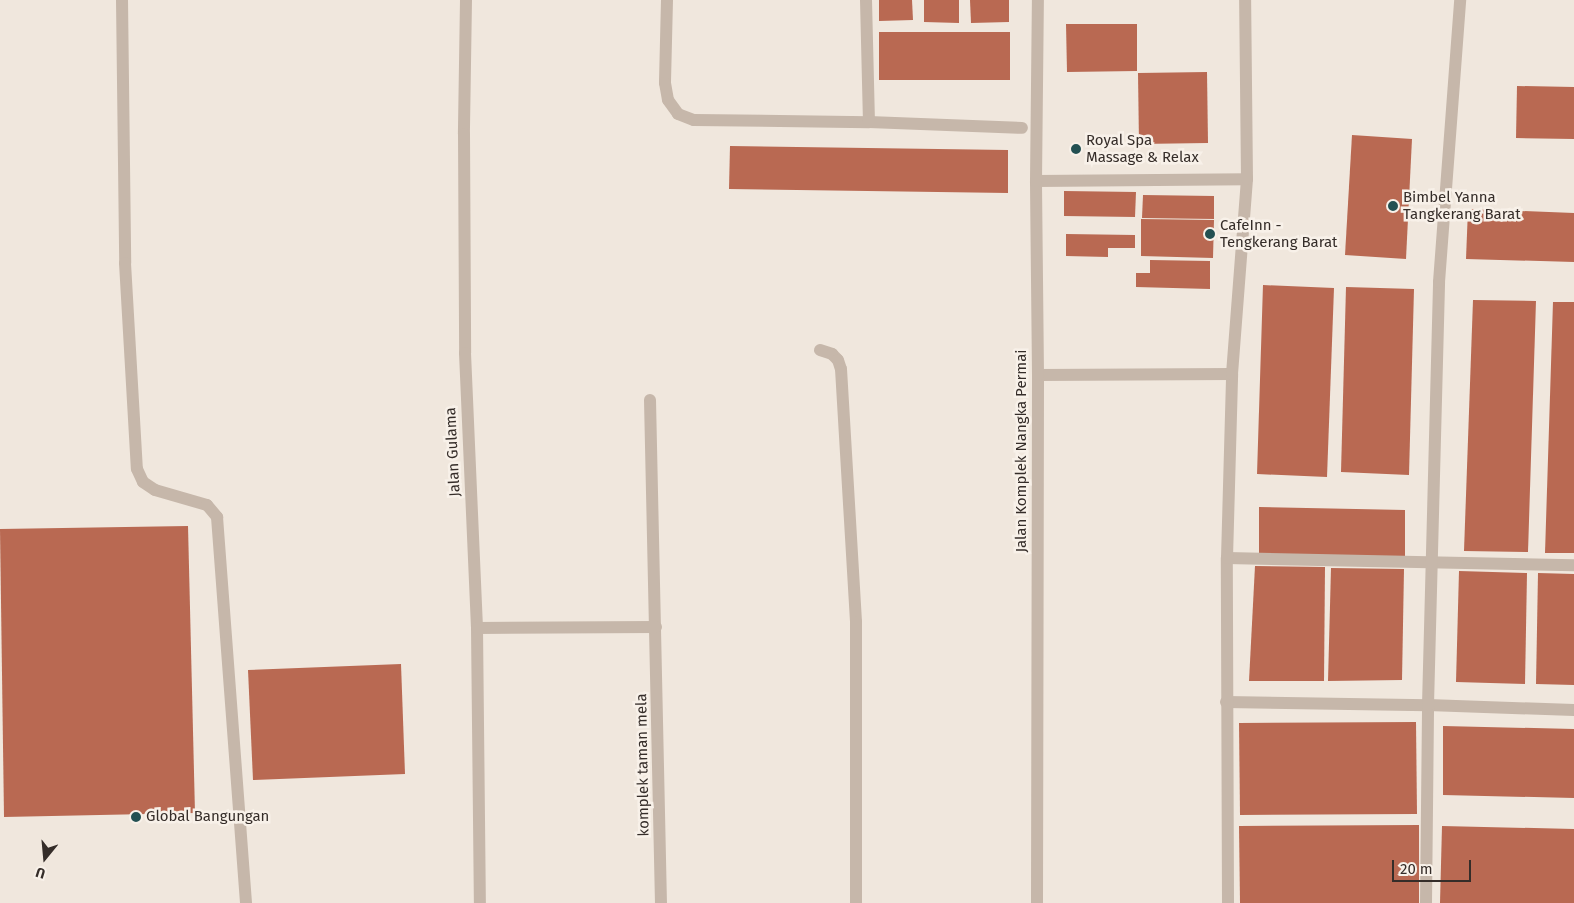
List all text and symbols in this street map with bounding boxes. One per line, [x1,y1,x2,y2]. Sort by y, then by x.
place label: Royal Spa Massage & Relax [1086,131,1199,166]
marker: Royal Spa Massage & Relax [1070,143,1082,155]
place label: Bimbel Yanna Tangkerang Barat [1403,188,1521,223]
marker: Bimbel Yanna Tangkerang Barat [1387,200,1399,212]
place label: CafeInn - Tengkerang Barat [1220,216,1338,251]
marker: CafeInn - Tengkerang Barat [1204,228,1216,240]
street label: Jalan Komplek Nangka Permai [1013,349,1031,553]
street label: Jalan Gulama [442,407,464,497]
street label: komplek taman mela [633,693,653,837]
place label: Global Bangungan [146,808,269,826]
marker: Global Bangungan [130,811,142,823]
north arrow [20,833,70,883]
scale bar [1394,850,1473,882]
text: 20 m [1400,860,1433,878]
text: U [34,863,47,882]

